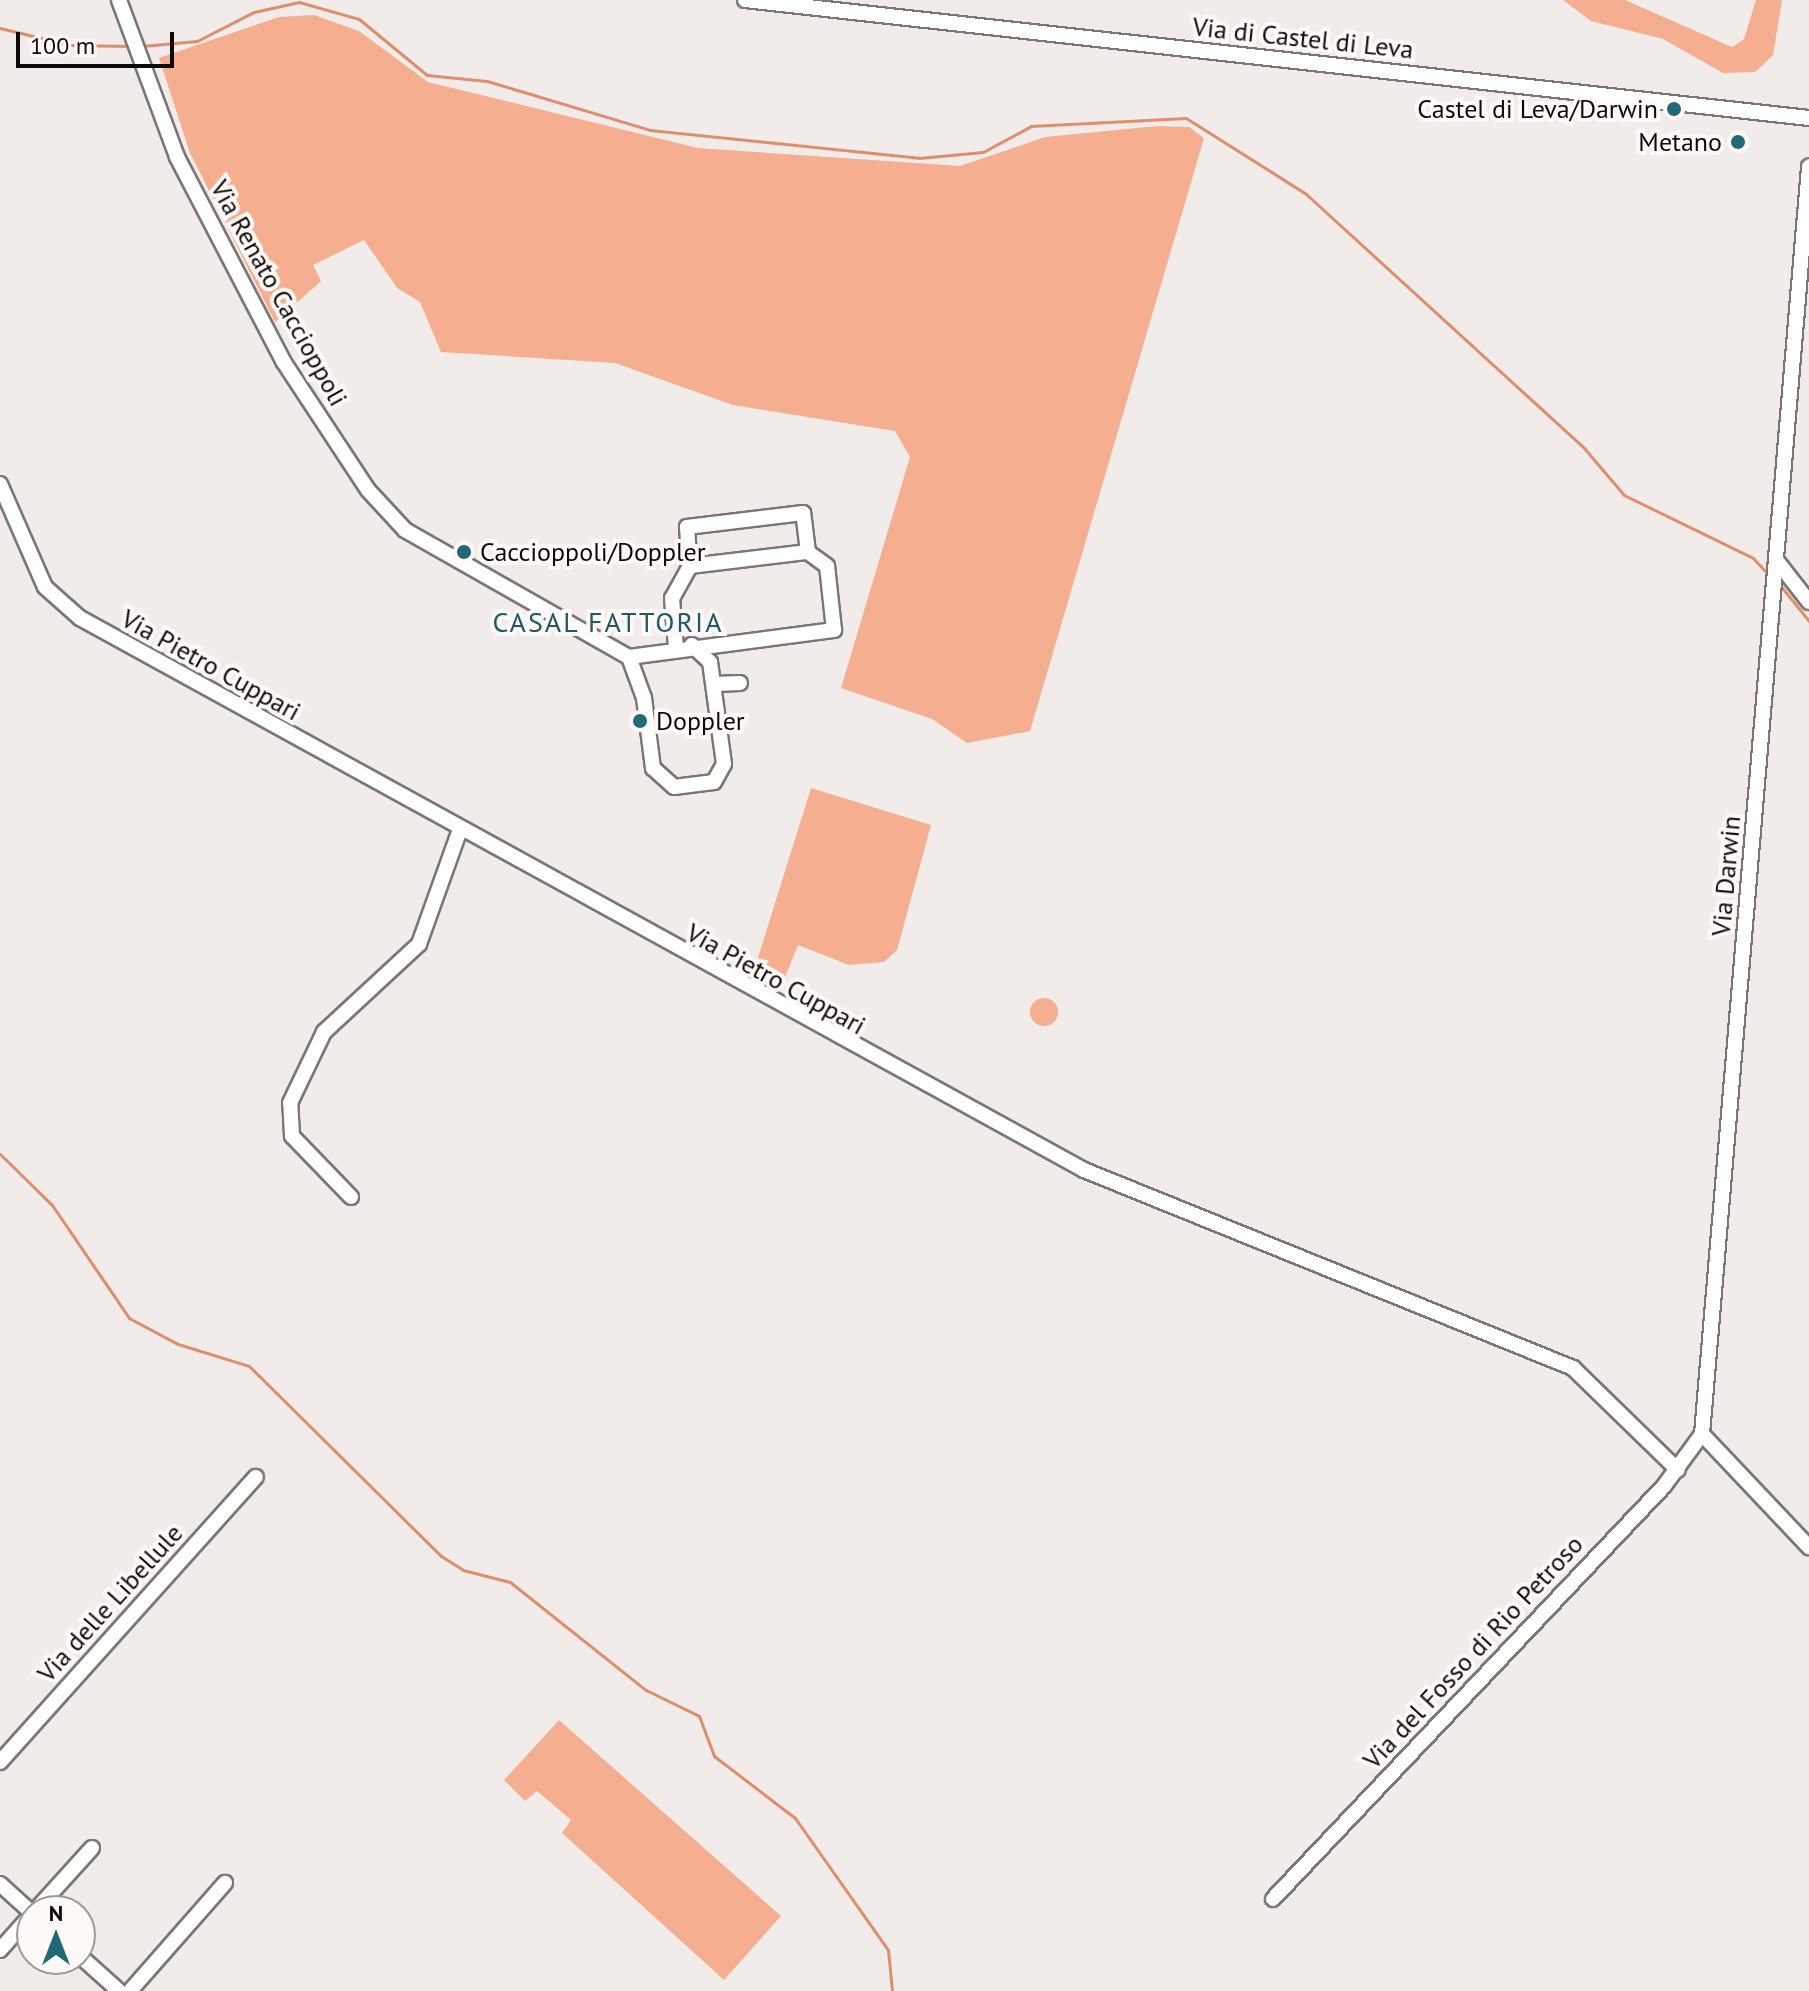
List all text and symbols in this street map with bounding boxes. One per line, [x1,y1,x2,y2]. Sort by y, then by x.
street label: Via di Castel di Leva [1191,11,1415,65]
scale bar [20,16,178,66]
text: 100 m [30,30,95,61]
place label: Castel di Leva/Darwin [1417,93,1658,125]
marker: Castel di Leva/Darwin [1665,100,1683,118]
place label: Metano [1638,126,1722,158]
marker: Metano [1729,133,1747,151]
street label: Via Renato Caccioppoli [204,175,354,411]
place label: Caccioppoli/Doppler [480,536,706,568]
marker: Caccioppoli/Doppler [455,543,473,561]
street label: Via Pietro Cuppari [116,603,306,727]
district label: CASAL FATTORIA [492,605,724,639]
place label: Doppler [656,705,745,737]
marker: Doppler [631,712,649,730]
street label: Via Darwin [1705,815,1747,937]
street label: Via Pietro Cuppari [681,917,871,1041]
street label: Via delle Libellule [31,1518,189,1688]
street label: Via del Fosso di Rio Petroso [1357,1529,1589,1775]
north arrow [16,1895,96,1975]
text: N [49,1899,63,1927]

